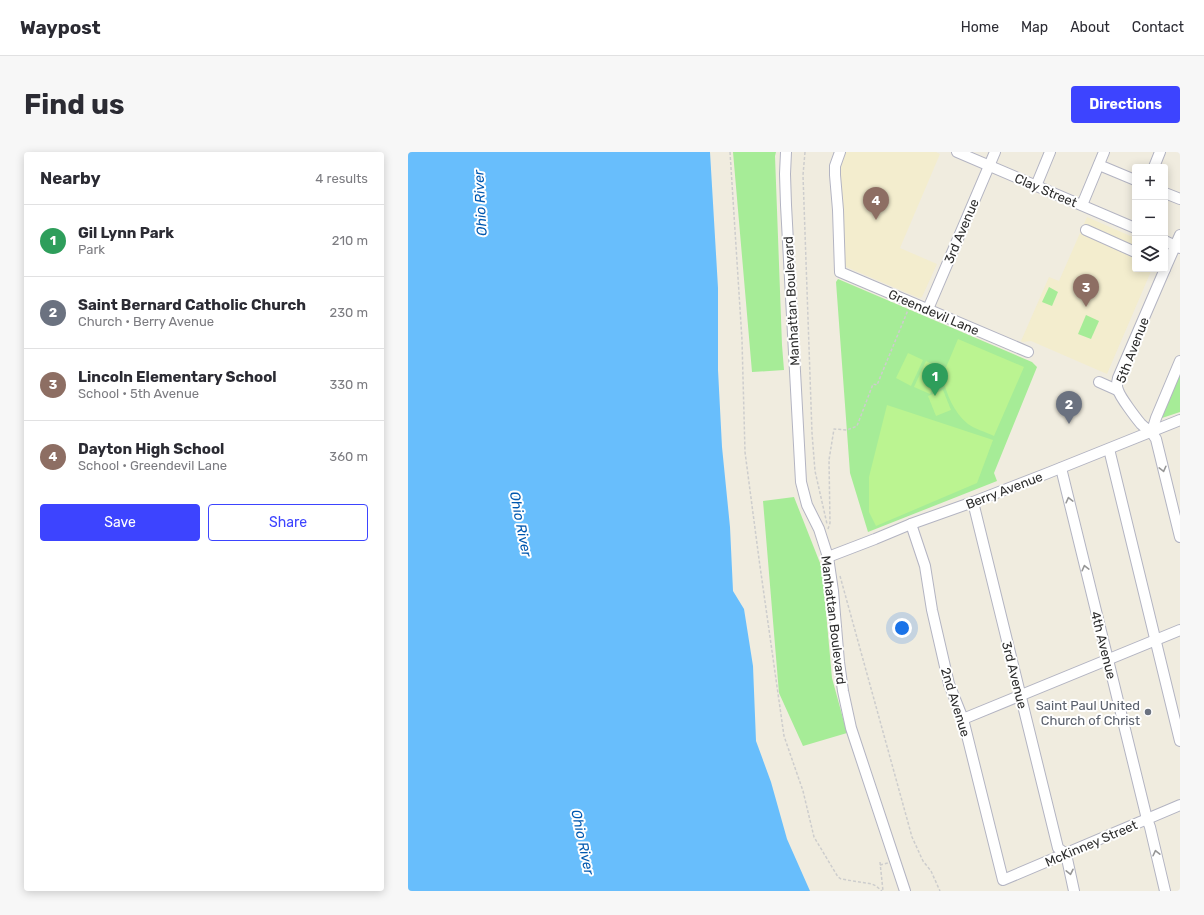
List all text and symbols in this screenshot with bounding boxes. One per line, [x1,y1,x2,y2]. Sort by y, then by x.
text: Waypost [20,16,101,39]
text: Home [961,19,999,36]
text: Map [1021,19,1048,36]
text: About [1070,19,1110,36]
text: Contact [1132,19,1184,36]
button: Directions [1071,86,1180,123]
text: Find us [24,88,124,121]
map controls [1132,164,1168,272]
button: + [1132,164,1168,200]
text: Nearby [40,168,101,188]
water label: Ohio River [470,169,491,236]
text: 4 results [315,171,368,186]
street label: Clay Street [1012,171,1079,210]
pin: 4 [863,187,889,220]
street label: 3rd Avenue [941,197,982,266]
button: − [1132,200,1168,236]
text: Gil Lynn Park [78,224,174,242]
text: 1 [50,233,56,248]
text: 210 m [332,233,368,248]
street label: Manhattan Boulevard [781,236,802,366]
button: layers [1132,236,1168,272]
text: Park [78,242,105,257]
pin: 3 [1073,274,1099,307]
street label: Greendevil Lane [886,287,981,338]
text: Saint Bernard Catholic Church [78,296,306,314]
text: 2 [49,305,57,320]
text: 230 m [330,305,368,320]
text: Church · Berry Avenue [78,314,214,329]
street label: 5th Avenue [1113,315,1152,385]
pin: 1 [922,363,948,396]
text: Lincoln Elementary School [78,368,277,386]
text: 3 [49,377,57,392]
text: 330 m [329,377,368,392]
text: School · 5th Avenue [78,386,199,401]
pin: 2 [1056,391,1082,424]
text: Dayton High School [78,440,224,458]
text: 4 [49,449,57,464]
text: 360 m [329,449,368,464]
text: School · Greendevil Lane [78,458,227,473]
one-way arrow [1159,465,1167,472]
street label: Berry Avenue [964,469,1045,512]
water label: Ohio River [506,490,535,559]
one-way arrow [1065,497,1073,503]
button: Save [40,504,200,541]
button: Share [208,504,368,541]
street label: Manhattan Boulevard [818,555,849,685]
one-way arrow [1081,564,1090,571]
street label: 4th Avenue [1088,610,1119,681]
your location [892,618,912,638]
street label: 3rd Avenue [999,640,1030,710]
street label: 2nd Avenue [938,666,973,739]
place label: Saint Paul United Church of Christ [1036,698,1140,728]
marker: Saint Paul United Church of Christ [1143,707,1153,717]
water label: Ohio River [567,808,598,877]
street label: McKinney Street [1043,817,1140,870]
one-way arrow [1153,850,1161,856]
one-way arrow [1066,869,1074,875]

